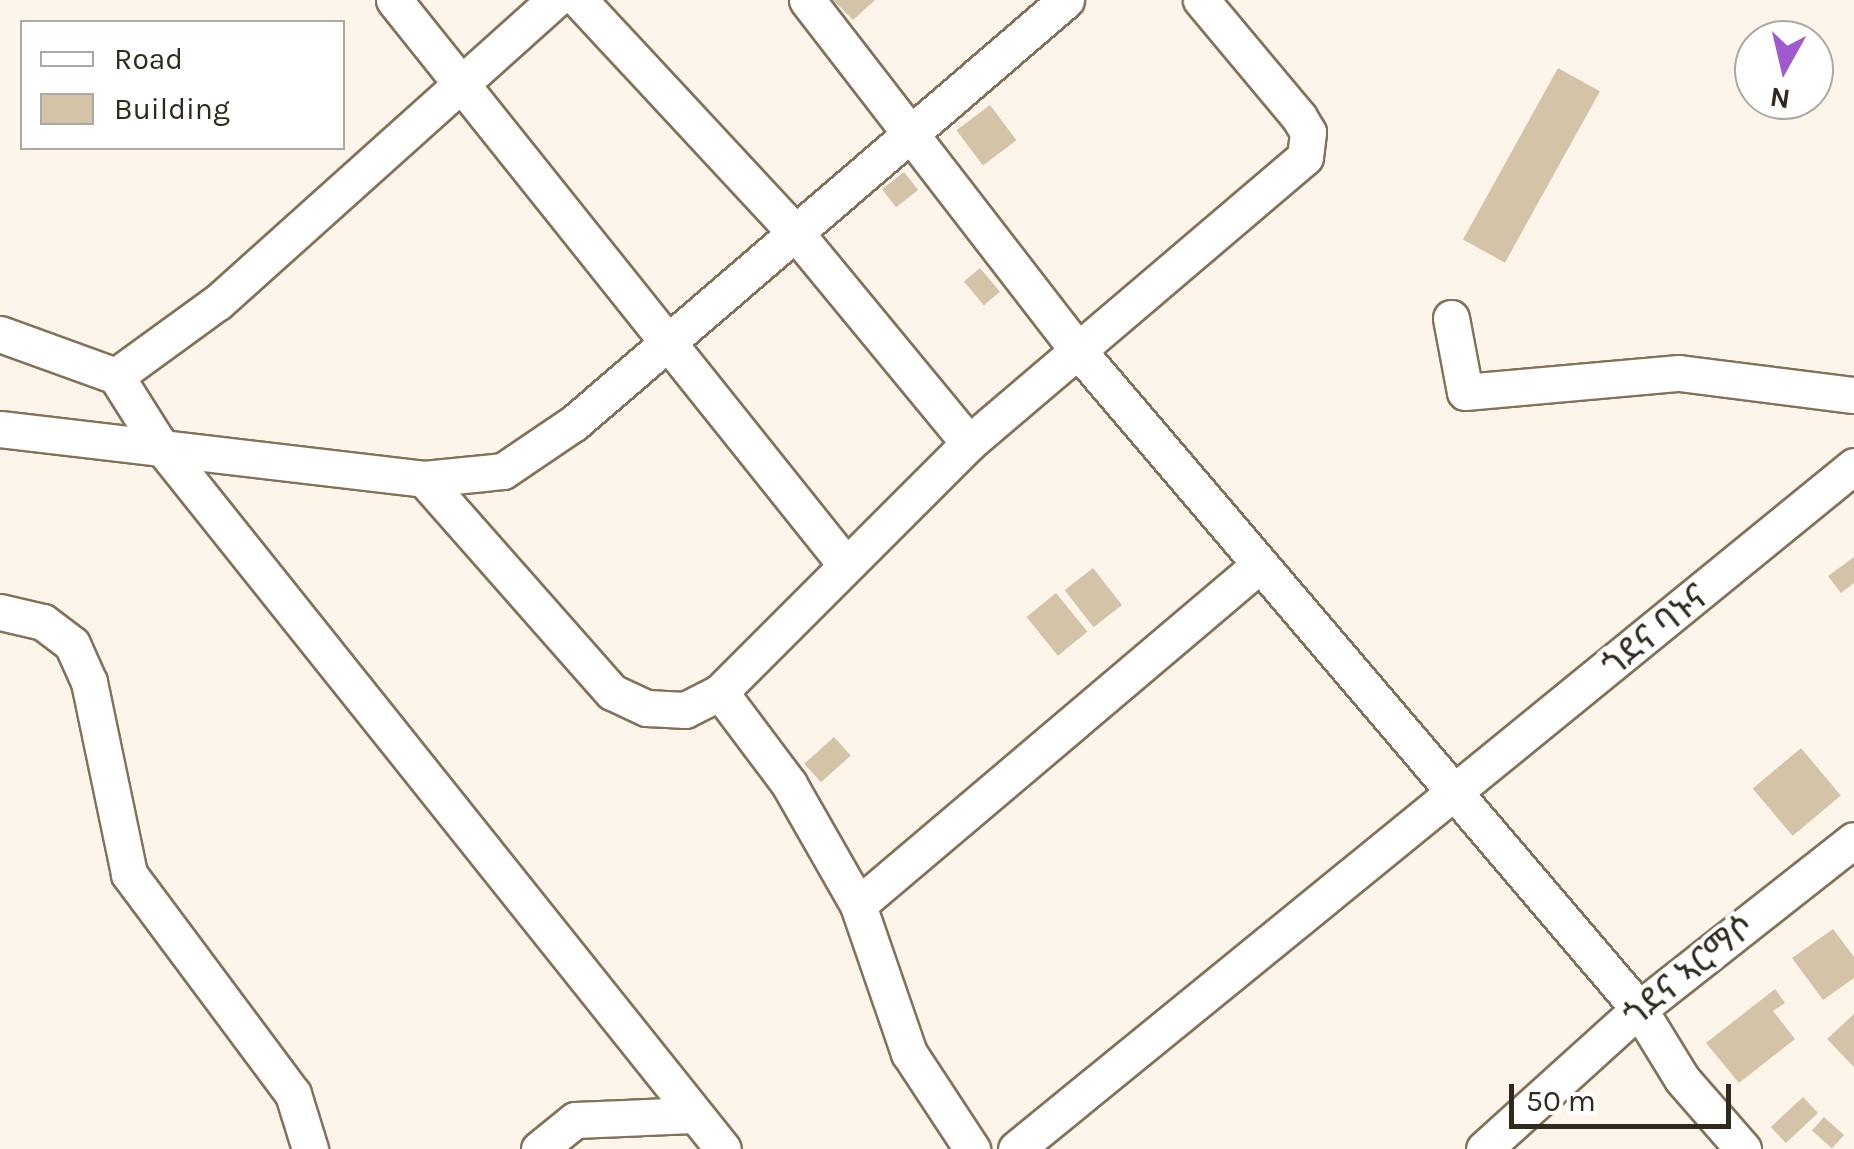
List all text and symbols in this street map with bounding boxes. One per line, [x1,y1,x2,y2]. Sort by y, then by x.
legend [20,20,345,150]
north arrow [1734,20,1834,120]
text: Road [114,41,183,77]
text: N [1768,80,1792,116]
text: Building [114,91,230,127]
street label: ጎደና ባኑና [1594,576,1716,686]
street label: ጎደና ኣርማሶ [1615,906,1763,1036]
scale bar [1514,1064,1736,1126]
text: 50 m [1526,1083,1596,1119]

